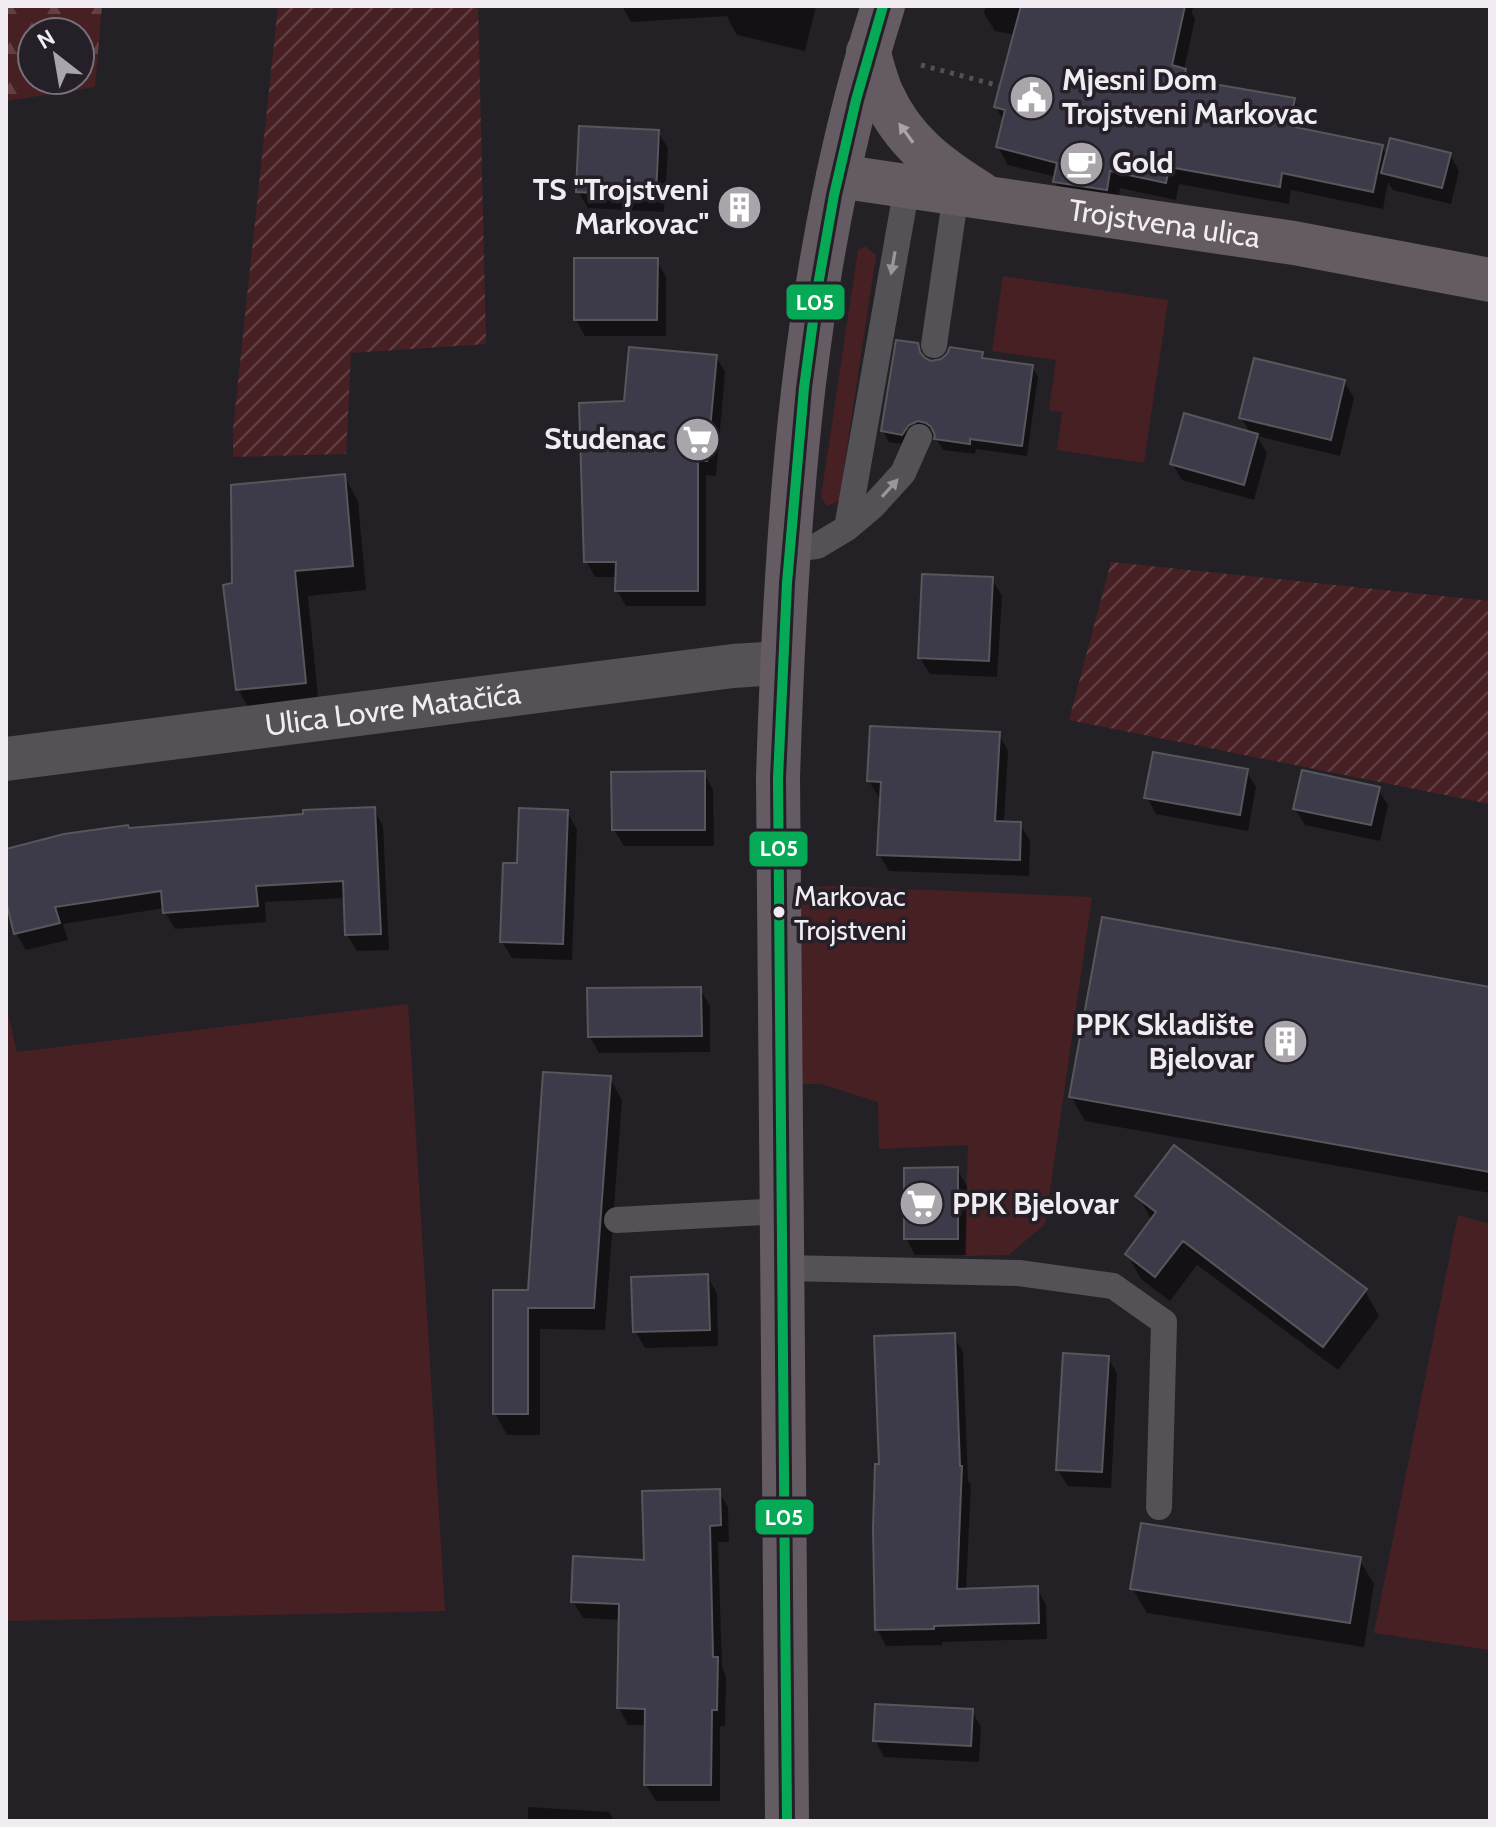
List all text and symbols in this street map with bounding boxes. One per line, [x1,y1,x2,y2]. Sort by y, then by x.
north arrow [16,16,96,96]
text: N [32,24,60,55]
place label: Mjesni Dom Trojstveni Markovac [1062,61,1317,132]
public building icon: Mjesni Dom Trojstveni Markovac [1007,73,1055,121]
one-way arrow [899,123,915,143]
cafe icon: Gold [1057,139,1105,187]
place label: Gold [1112,144,1174,181]
place label: TS "Trojstveni Markovac" [533,171,709,242]
building icon: TS "Trojstveni Markovac" [716,183,764,231]
street label: Trojstvena ulica [1066,191,1263,256]
one-way arrow [886,251,899,276]
line badge: L05 [785,283,846,321]
text: L05 [796,289,834,316]
supermarket icon: Studenac [673,415,721,463]
place label: Studenac [544,420,666,457]
one-way arrow [880,478,898,497]
street label: Ulica Lovre Matačića [263,674,523,744]
line badge: L05 [748,830,809,868]
text: L05 [760,835,798,862]
place label: Markovac Trojstveni [794,879,907,947]
marker: Markovac Trojstveni [771,904,787,920]
place label: PPK Skladište Bjelovar [1075,1006,1254,1077]
building icon: PPK Skladište Bjelovar [1261,1018,1309,1066]
supermarket icon: PPK Bjelovar [897,1180,945,1228]
place label: PPK Bjelovar [952,1185,1119,1222]
line badge: L05 [754,1498,815,1536]
text: L05 [765,1504,803,1531]

